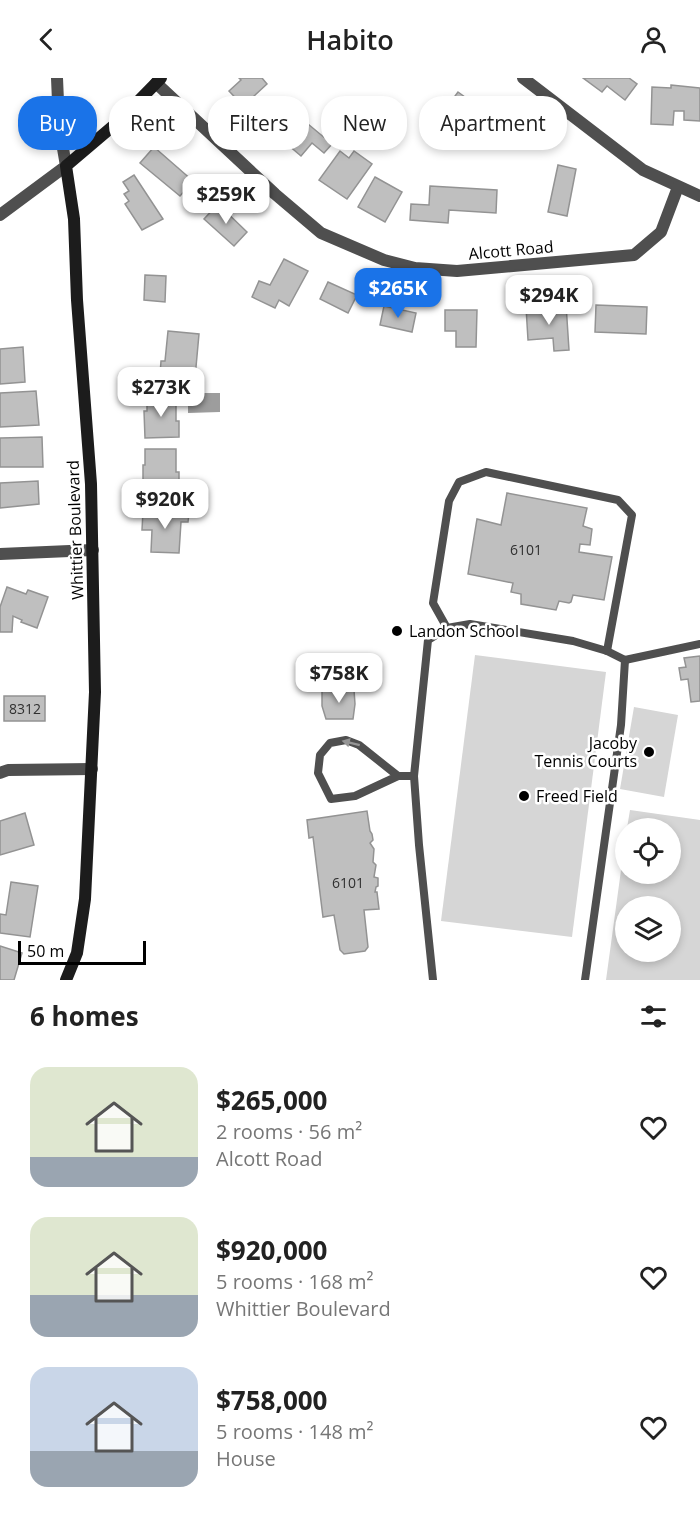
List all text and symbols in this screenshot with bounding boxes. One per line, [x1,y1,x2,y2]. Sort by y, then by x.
text: Habito [306,21,394,58]
icon: back [30,23,63,56]
icon: person [637,23,670,56]
chip: Buy [18,96,97,150]
chip: Rent [109,96,196,150]
chip: Filters [208,96,309,150]
chip: New [321,96,407,150]
chip: Apartment [419,96,567,150]
pin: $259K [184,174,268,225]
text: $259K [196,180,256,207]
street label: Alcott Road [468,235,554,265]
pin: $265K [356,268,440,319]
text: $265K [368,274,428,301]
pin: $294K [507,275,591,326]
text: $294K [519,281,579,308]
pin: $273K [119,367,203,418]
text: $273K [131,373,191,400]
street label: Whittier Boulevard [62,460,88,600]
pin: $920K [123,479,207,530]
text: $920K [135,485,195,512]
house number: 6101 [510,540,542,559]
place label: Landon School [409,620,519,642]
marker: Landon School [390,624,404,638]
pin: $758K [297,653,381,704]
text: $758K [309,659,369,686]
house number: 8312 [9,699,41,718]
place label: Jacoby Tennis Courts [534,732,638,772]
one-way arrow [342,738,360,748]
marker: Jacoby Tennis Courts [642,745,656,759]
place label: Freed Field [536,785,618,807]
marker: Freed Field [517,789,531,803]
map controls [615,818,681,962]
button: locate [615,818,681,884]
house number: 6101 [332,873,364,892]
button: layers [615,896,681,962]
scale bar [18,938,146,966]
text: 50 m [27,940,64,962]
text: 6 homes [30,998,139,1034]
icon: filters [637,1000,670,1033]
text: $265,000 [216,1082,327,1118]
icon: home [78,1091,150,1163]
icon: heart [637,1111,670,1144]
text: 2 rooms · 56 m² [216,1118,362,1145]
text: Alcott Road [216,1145,322,1172]
text: $920,000 [216,1232,327,1268]
icon: home [78,1241,150,1313]
icon: heart [637,1261,670,1294]
text: 5 rooms · 168 m² [216,1268,374,1295]
text: Whittier Boulevard [216,1295,391,1322]
text: $758,000 [216,1382,327,1418]
icon: home [78,1391,150,1463]
icon: heart [637,1411,670,1444]
text: 5 rooms · 148 m² [216,1418,374,1445]
text: House [216,1445,276,1472]

